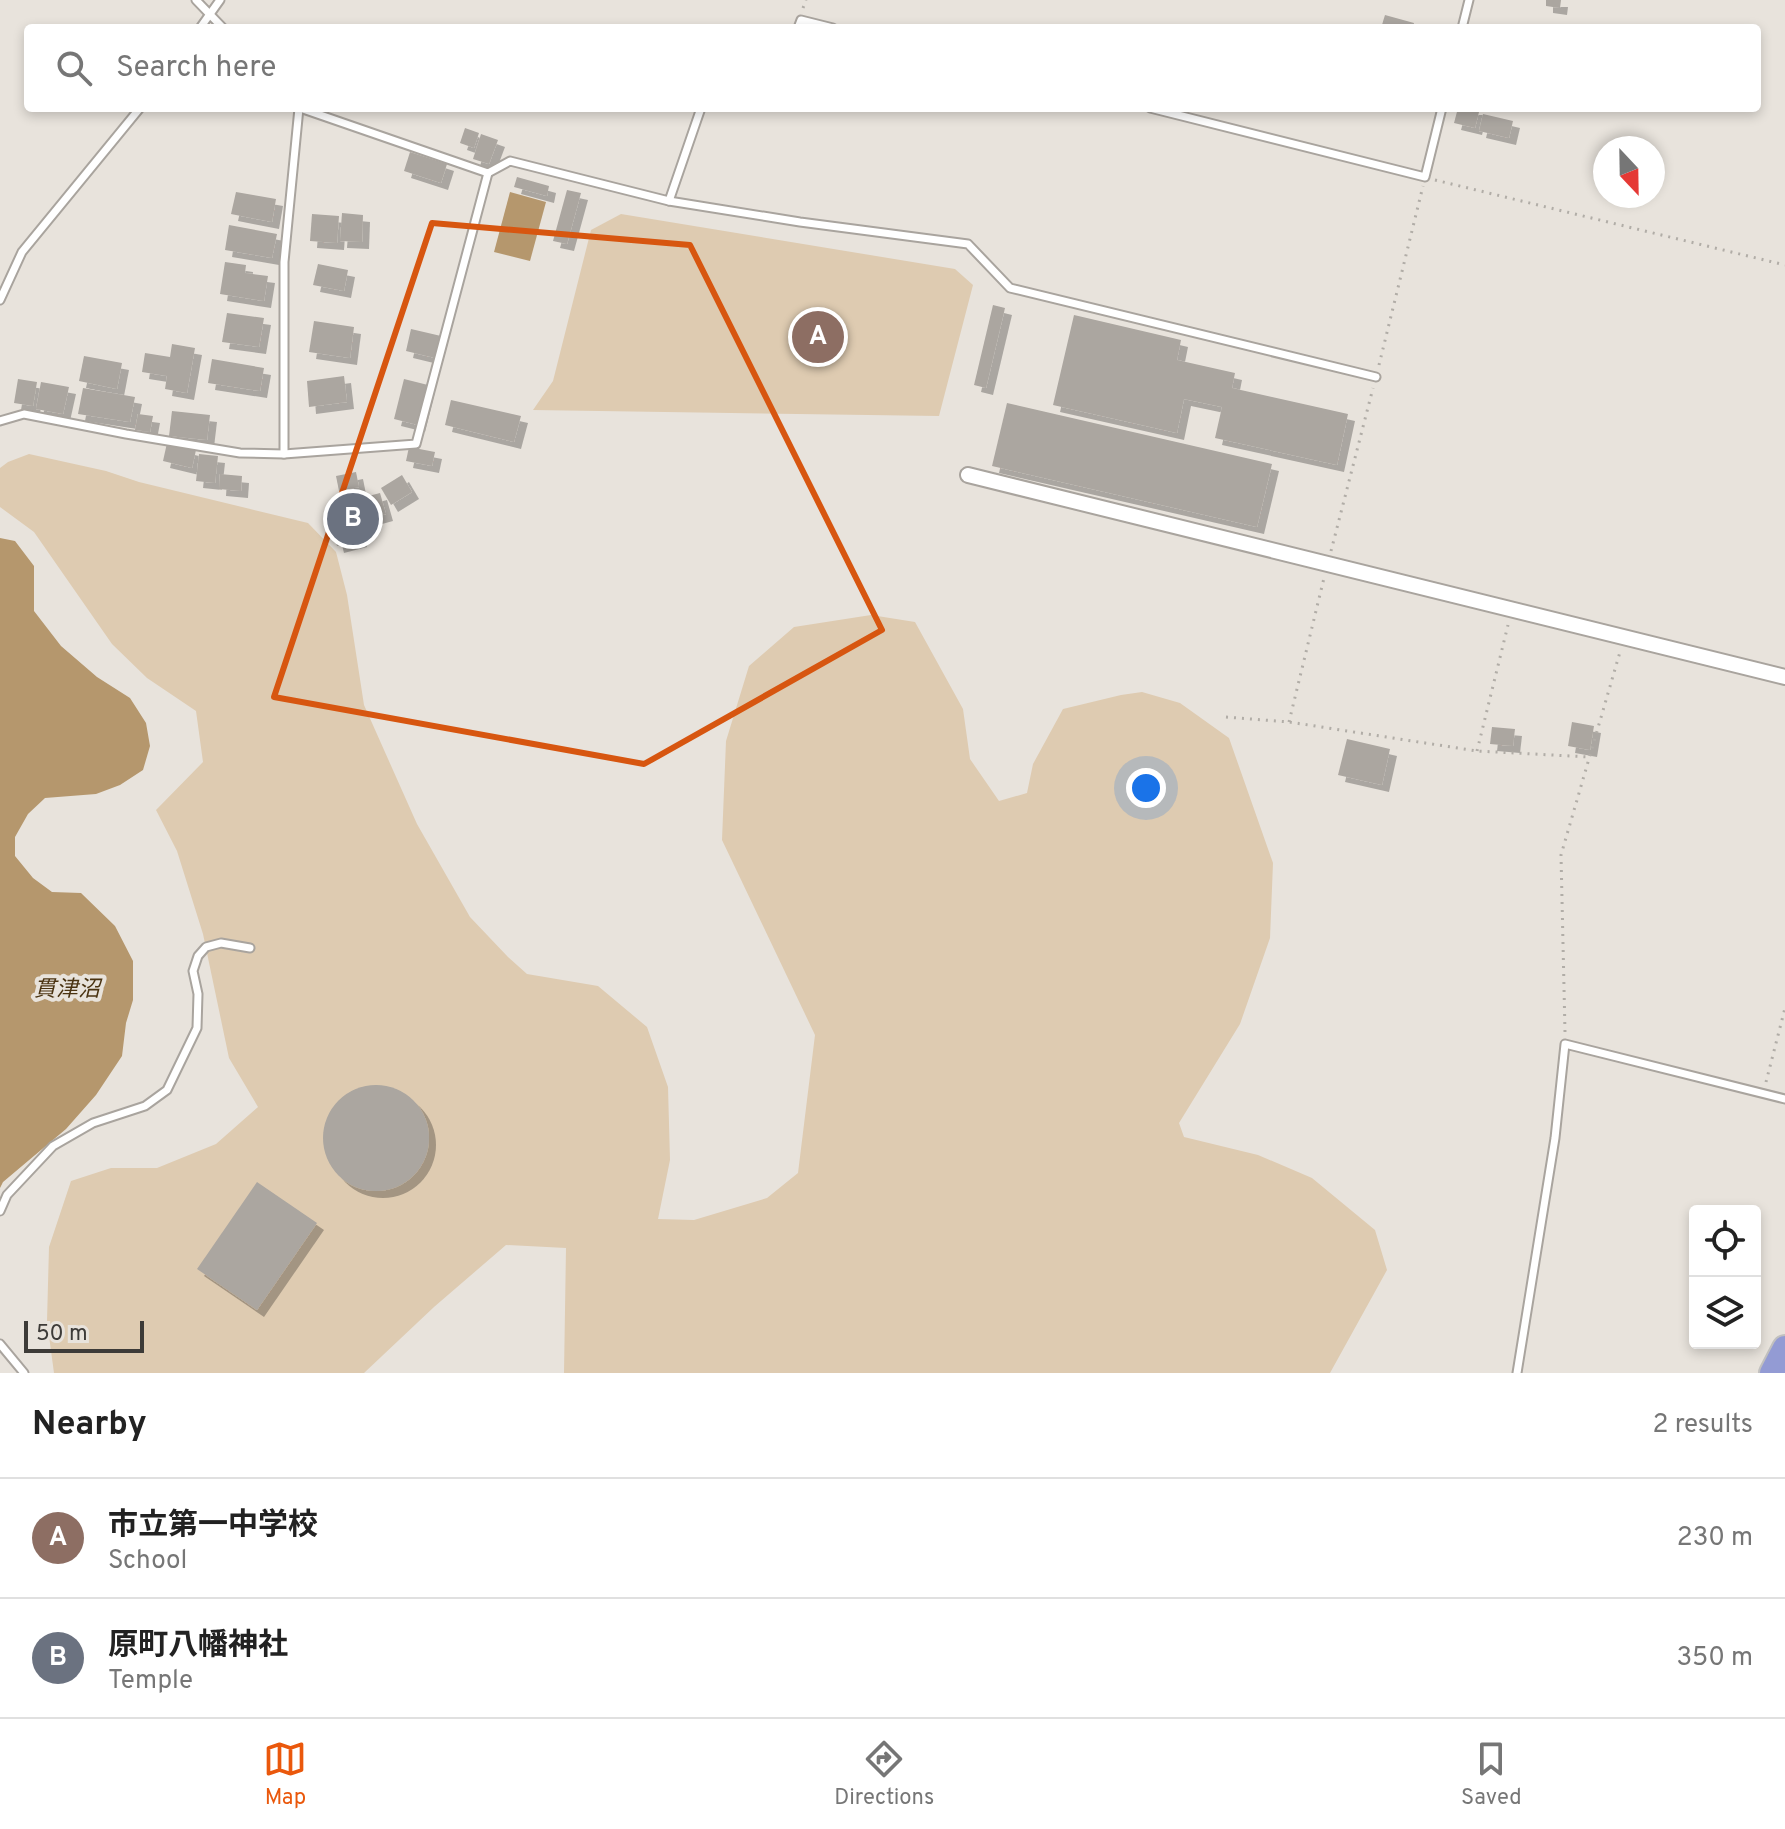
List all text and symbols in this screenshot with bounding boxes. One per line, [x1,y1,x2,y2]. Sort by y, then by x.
search box [24,24,1761,112]
icon: search [52,46,96,90]
text: Search here [116,50,276,87]
north arrow [1593,136,1665,208]
pin: A [792,307,844,367]
pin: B [327,489,379,549]
your location [1126,768,1166,808]
water label: 貫津沼 [34,977,103,1004]
map controls [1689,1205,1761,1349]
button: locate [1689,1205,1761,1277]
button: layers [1689,1277,1761,1349]
scale bar [24,1317,144,1353]
text: 50 m [36,1321,88,1348]
text: Nearby [32,1404,147,1447]
text: 2 results [1653,1409,1753,1442]
text: 市立第一中学校 [108,1508,318,1545]
text: A [49,1522,67,1555]
text: 230 m [1677,1522,1753,1555]
text: School [108,1545,187,1578]
text: 原町八幡神社 [108,1628,288,1665]
text: B [49,1642,67,1675]
text: 350 m [1676,1642,1753,1675]
text: Temple [108,1665,193,1698]
tab: Map [263,1737,307,1812]
tab: Directions [834,1737,934,1812]
tab: Saved [1461,1737,1522,1812]

